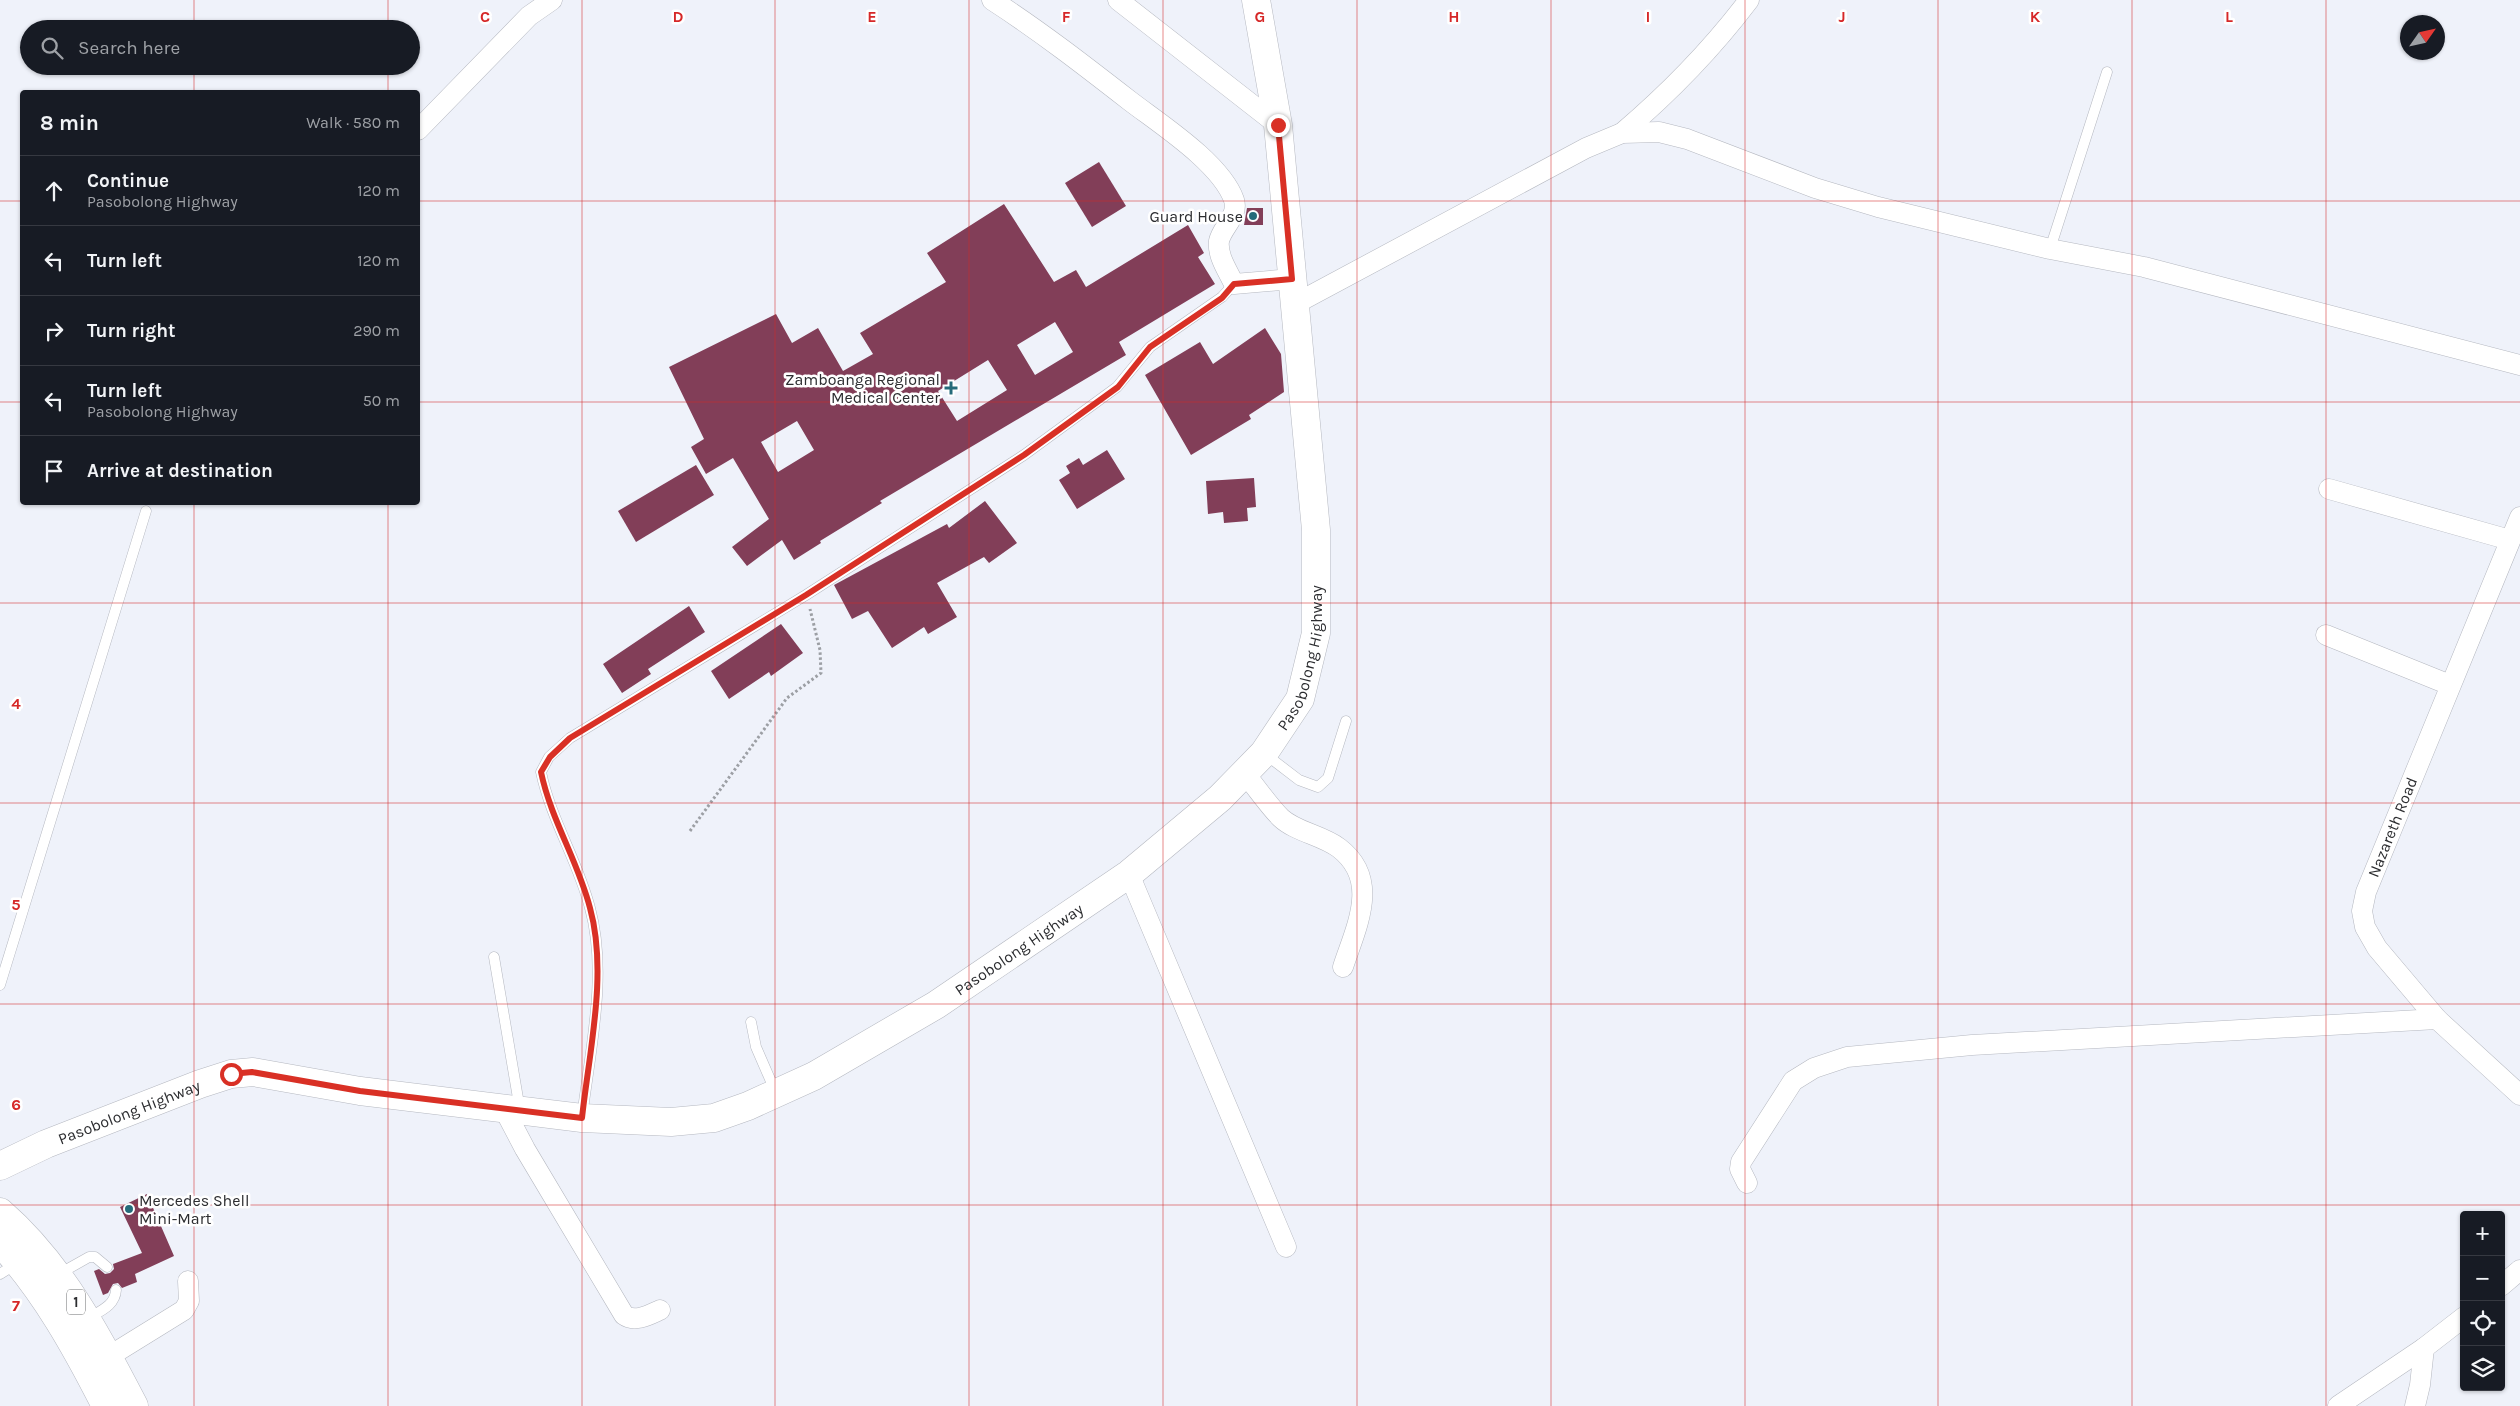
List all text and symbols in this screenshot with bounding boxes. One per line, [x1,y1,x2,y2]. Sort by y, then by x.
text: C [480,7,490,26]
text: D [673,7,684,26]
text: E [867,7,877,26]
text: F [1062,7,1071,26]
text: G [1255,7,1265,26]
text: H [1448,7,1460,26]
text: I [1646,7,1650,26]
text: J [1838,7,1846,26]
text: K [2030,7,2041,26]
text: L [2225,7,2233,26]
north arrow [2400,15,2445,60]
search box [20,20,420,75]
icon: search [38,34,66,62]
text: Search here [78,37,180,59]
text: 8 min [40,111,99,135]
text: Walk · 580 m [306,113,400,132]
route end [1267,114,1290,137]
text: Continue [87,170,169,192]
icon: ahead [40,177,68,205]
text: 120 m [357,181,400,200]
text: Pasobolong Highway [87,192,238,211]
place label: Guard House [1149,207,1243,226]
marker: Guard House [1247,210,1259,222]
icon: left [40,247,68,275]
text: Turn left [87,250,162,272]
text: 120 m [357,251,400,270]
icon: right [40,317,68,345]
text: Turn right [87,320,176,342]
text: 290 m [353,321,400,340]
place label: Zamboanga Regional Medical Center [785,370,940,407]
text: Turn left [87,380,162,402]
marker: Zamboanga Regional Medical Center [944,381,958,395]
icon: left [40,387,68,415]
text: 50 m [363,391,400,410]
text: Pasobolong Highway [87,402,238,421]
icon: arrive [40,457,68,485]
text: Arrive at destination [87,460,273,482]
street label: Pasobolong Highway [1273,585,1326,734]
text: 4 [11,694,21,713]
street label: Nazareth Road [2364,774,2421,880]
text: 5 [11,895,21,914]
street label: Pasobolong Highway [951,899,1087,1000]
route start [220,1063,243,1086]
street label: Pasobolong Highway [55,1076,203,1148]
text: 6 [11,1095,21,1114]
place label: Mercedes Shell Mini-Mart [139,1191,249,1228]
marker: Mercedes Shell Mini-Mart [123,1203,135,1215]
map controls [2460,1211,2505,1391]
button: + [2460,1211,2505,1256]
button: − [2460,1256,2505,1301]
road number: 1 [67,1290,85,1314]
text: 7 [12,1296,20,1315]
button: locate [2460,1301,2505,1346]
button: layers [2460,1346,2505,1391]

